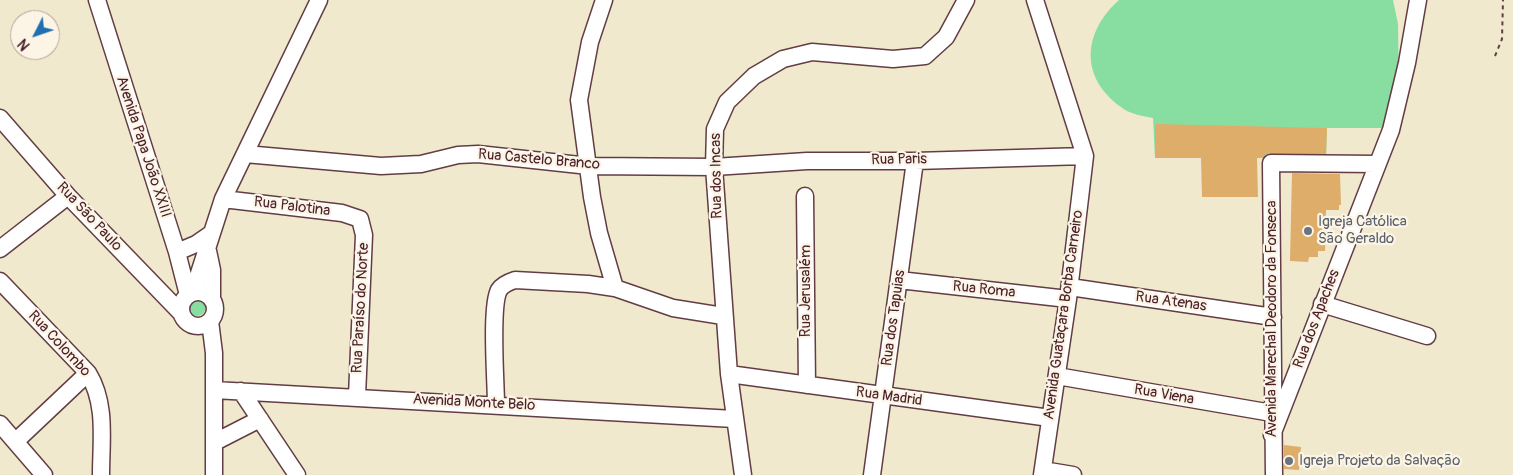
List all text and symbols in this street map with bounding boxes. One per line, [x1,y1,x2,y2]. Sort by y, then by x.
north arrow [10,10,60,60]
text: N [15,35,34,54]
street label: Avenida Papa João XXIII [112,74,174,220]
street label: Rua dos Incas [707,133,727,219]
street label: Rua Castelo Branco [477,146,601,174]
street label: Rua Paris [871,151,927,169]
street label: Rua São Paulo [52,179,126,255]
street label: Rua Palotina [253,193,331,221]
street label: Avenida Marechal Deodoro da Fonseca [1263,200,1281,438]
street label: Avenida Guataçara Borba Carneiro [1040,209,1088,421]
place label: Igreja Católica São Geraldo [1318,213,1407,248]
marker: Igreja Católica São Geraldo [1302,225,1314,237]
street label: Rua Paraíso do Norte [349,242,373,374]
street label: Rua Jerusalém [797,245,815,337]
street label: Rua dos Apaches [1290,267,1344,371]
street label: Rua dos Tapuias [878,269,910,367]
street label: Rua Roma [952,278,1016,302]
street label: Rua Atenas [1134,288,1208,316]
street label: Rua Colombo [24,307,94,381]
street label: Rua Viena [1133,381,1195,409]
street label: Rua Madrid [855,383,923,411]
street label: Avenida Monte Belo [412,391,536,415]
place label: Igreja Projeto da Salvação [1299,452,1460,470]
marker: Igreja Projeto da Salvação [1283,455,1295,467]

